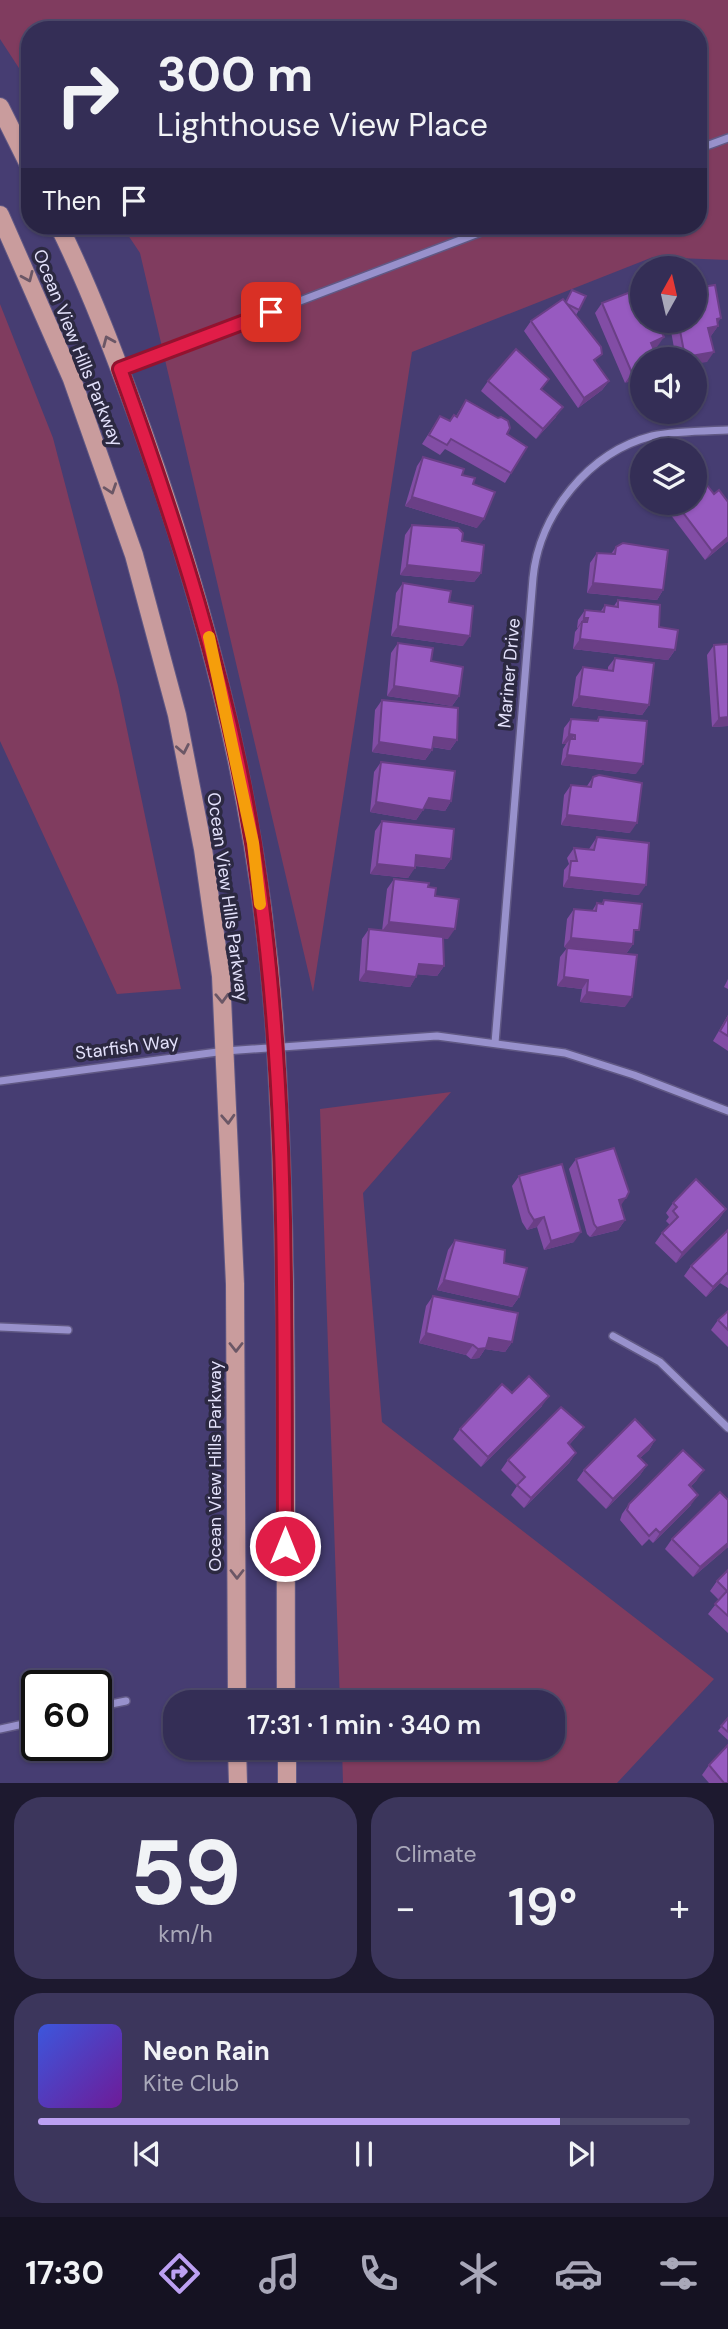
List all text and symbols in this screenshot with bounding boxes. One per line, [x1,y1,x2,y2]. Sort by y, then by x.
text: 300 m [157,42,313,106]
icon: right [42,49,133,140]
text: Lighthouse View Place [157,104,488,146]
icon: arrive [115,182,153,220]
text: Then [42,184,101,218]
street label: Ocean View Hills Parkway [27,246,129,450]
north arrow [630,256,707,332]
map controls [630,256,707,515]
one-way arrow [20,270,34,282]
pin [241,282,301,342]
icon: arrive [252,293,290,331]
one-way arrow [102,336,116,349]
button: sound [630,347,707,424]
button: layers [630,438,707,515]
one-way arrow [103,482,117,494]
street label: Mariner Drive [492,617,526,729]
one-way arrow [175,743,190,755]
street label: Ocean View Hills Parkway [201,791,255,1003]
one-way arrow [215,992,230,1003]
street label: Starfish Way [74,1029,180,1065]
one-way arrow [220,1114,235,1125]
one-way arrow [228,1342,244,1353]
street label: Ocean View Hills Parkway [203,1360,227,1572]
position arrow [248,1509,322,1583]
one-way arrow [229,1570,245,1580]
speed limit sign: 60 [21,1670,112,1761]
text: 17:31 · 1 min · 340 m [247,1708,481,1742]
text: 59 [129,1814,242,1932]
text: Climate [395,1839,477,1869]
text: 19° [508,1873,577,1941]
text: − [395,1883,416,1933]
text: + [669,1883,690,1933]
text: km/h [158,1919,213,1949]
text: Neon Rain [143,2034,270,2068]
text: Kite Club [143,2068,239,2098]
icon: previous [128,2135,166,2173]
icon: pause [345,2135,383,2173]
icon: next [562,2135,600,2173]
icon: directions [155,2249,204,2298]
icon: music [255,2249,304,2298]
icon: phone [354,2249,403,2298]
icon: climate [454,2249,503,2298]
icon: car [554,2249,603,2298]
icon: filters [654,2249,703,2298]
text: 17:30 [25,2252,104,2294]

